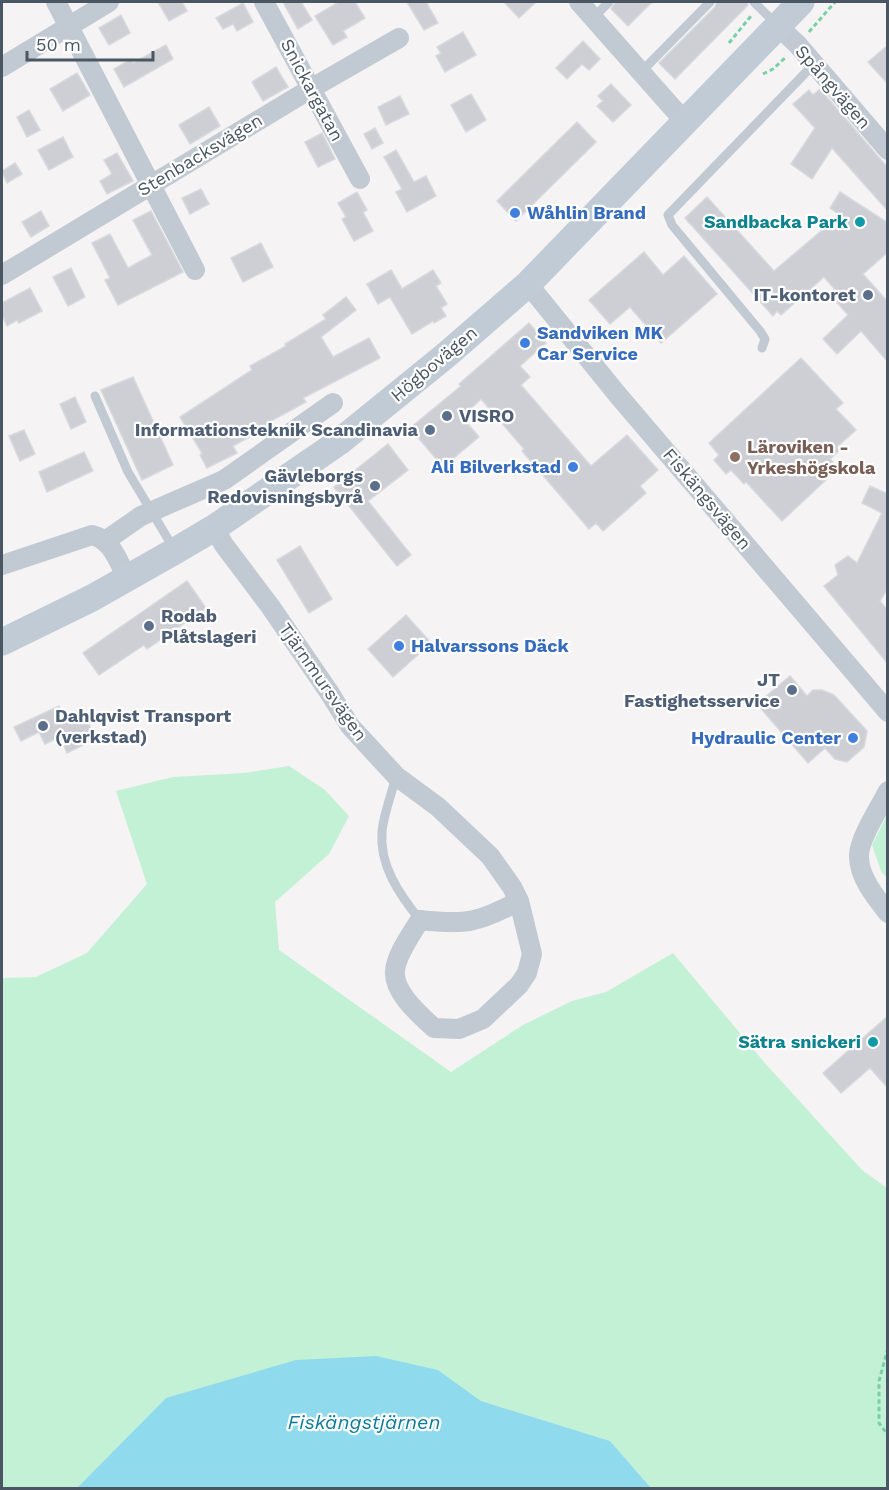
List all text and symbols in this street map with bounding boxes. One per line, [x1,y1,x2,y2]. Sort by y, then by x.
scale bar [27,24,153,62]
text: 50 m [36,34,81,55]
street label: Snickargatan [277,35,348,145]
street label: Spångvägen [791,41,875,133]
street label: Stenbacksvägen [134,109,266,200]
place label: Wåhlin Brand [527,202,646,223]
marker: Wåhlin Brand [508,206,522,220]
place label: Sandbacka Park [704,211,849,232]
marker: Sandbacka Park [853,215,867,229]
place label: IT-kontoret [753,284,856,305]
marker: IT-kontoret [861,288,875,302]
street label: Högbovägen [386,322,481,406]
place label: Sandviken MK Car Service [537,322,664,364]
marker: Sandviken MK Car Service [518,336,532,350]
place label: VISRO [459,405,514,426]
marker: VISRO [440,409,454,423]
place label: Informationsteknik Scandinavia [135,419,419,440]
marker: Informationsteknik Scandinavia [423,423,437,437]
place label: Läroviken - Yrkeshögskola [747,436,876,478]
street label: Fiskängsvägen [659,444,756,554]
marker: Läroviken - Yrkeshögskola [728,450,742,464]
place label: Ali Bilverkstad [431,456,561,477]
marker: Ali Bilverkstad [566,460,580,474]
place label: Gävleborgs Redovisningsbyrå [207,465,364,507]
marker: Gävleborgs Redovisningsbyrå [368,479,382,493]
place label: Rodab Plåtslageri [161,605,257,647]
marker: Rodab Plåtslageri [142,619,156,633]
street label: Tjärnmursvägen [275,619,372,745]
place label: Halvarssons Däck [411,635,569,656]
marker: Halvarssons Däck [392,639,406,653]
place label: JT Fastighetsservice [624,669,780,711]
marker: JT Fastighetsservice [785,683,799,697]
place label: Dahlqvist Transport (verkstad) [55,705,231,747]
marker: Dahlqvist Transport (verkstad) [36,719,50,733]
place label: Hydraulic Center [691,727,841,748]
marker: Hydraulic Center [846,731,860,745]
place label: Sätra snickeri [738,1031,861,1052]
marker: Sätra snickeri [866,1035,880,1049]
water label: Fiskängstjärnen [288,1410,440,1434]

